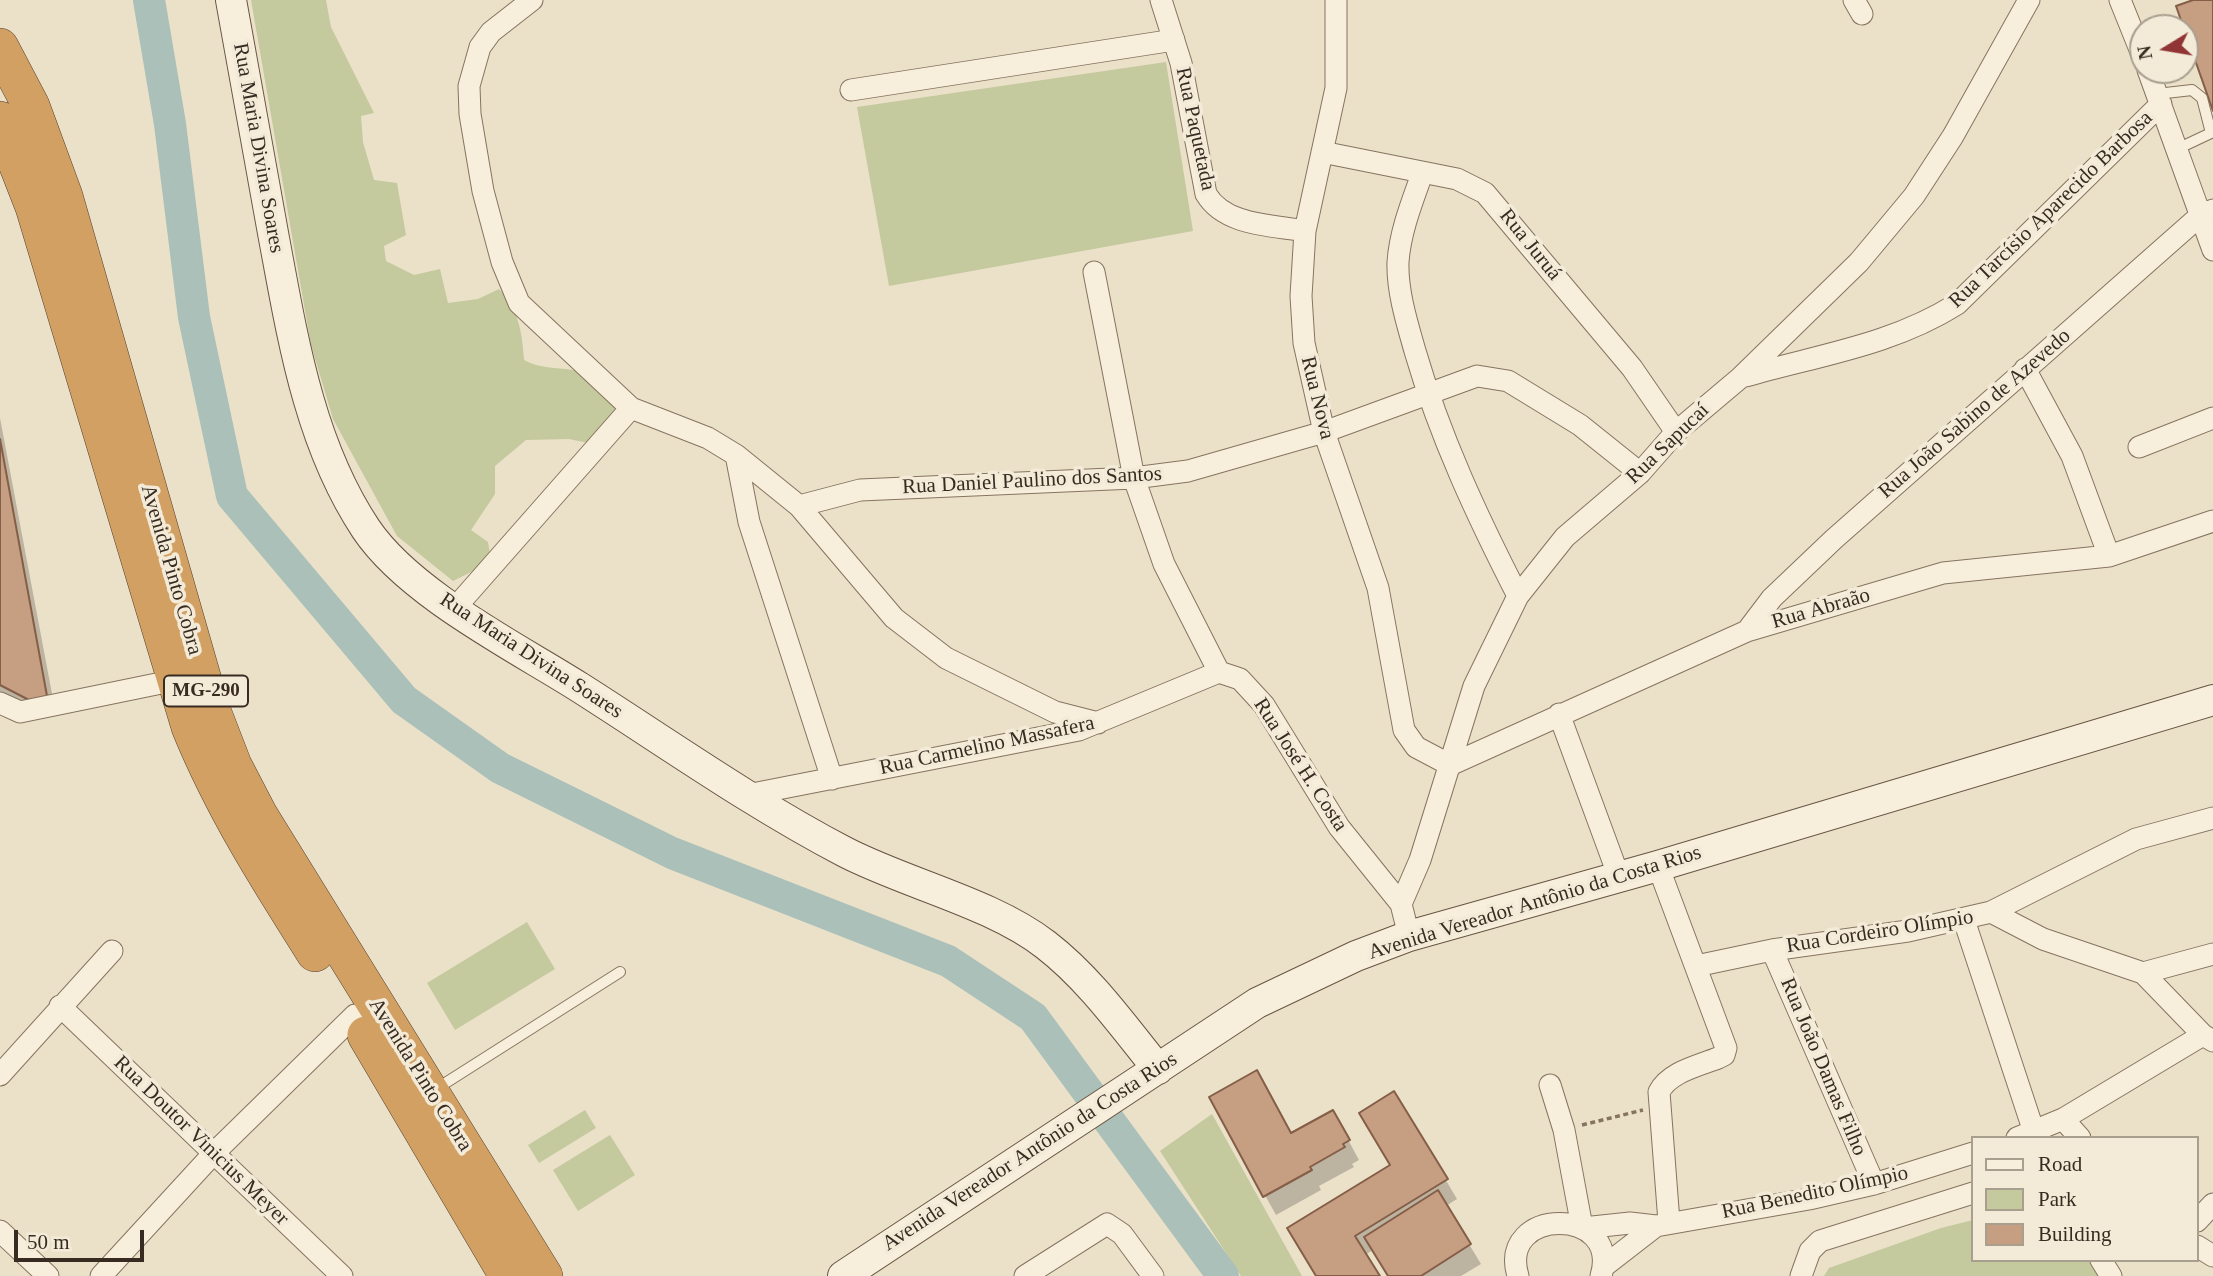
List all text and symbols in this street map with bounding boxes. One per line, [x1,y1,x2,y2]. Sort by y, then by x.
north arrow [2129,14,2199,84]
street label: Rua Maria Divina Soares [227,41,289,255]
text: N [2133,44,2156,61]
street label: Rua Paquetada [1170,65,1220,193]
street label: Rua Tarcísio Aparecido Barbosa [1944,106,2158,314]
street label: Rua Juruá [1494,204,1566,286]
street label: Rua João Sabino de Azevedo [1874,324,2076,504]
street label: Rua Nova [1295,354,1339,442]
street label: Rua Sapucaí [1621,398,1715,490]
street label: Rua Daniel Paulino dos Santos [901,462,1163,500]
street label: Avenida Pinto Cobra [135,482,207,658]
street label: Rua Abraão [1769,583,1873,635]
street label: Rua Maria Divina Soares [435,587,627,725]
road number: MG-290 [164,676,248,706]
street label: Rua José H. Costa [1247,694,1353,836]
street label: Rua Carmelino Massafera [877,711,1097,781]
street label: Avenida Vereador Antônio da Costa Rios [1366,840,1704,966]
street label: Rua Cordeiro Olímpio [1785,905,1975,959]
street label: Rua João Damas Filho [1774,974,1872,1160]
street label: Avenida Pinto Cobra [363,994,477,1156]
street label: Avenida Vereador Antônio da Costa Rios [878,1047,1182,1257]
street label: Rua Doutor Vinicius Meyer [108,1051,294,1231]
legend [1972,1136,2199,1262]
text: Road [2038,1152,2082,1176]
street label: Rua Benedito Olímpio [1719,1161,1911,1225]
text: Park [2038,1187,2077,1211]
scale bar [18,1216,147,1260]
text: Building [2038,1222,2112,1246]
text: 50 m [27,1230,70,1254]

